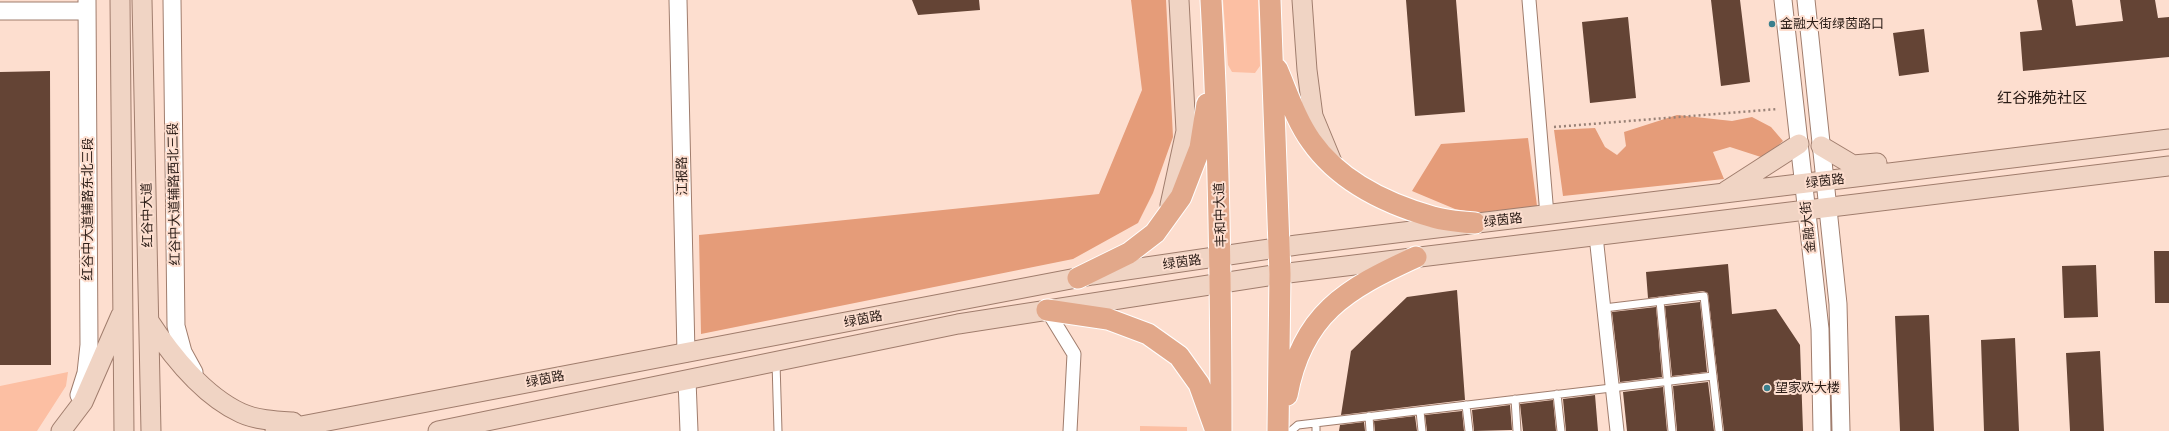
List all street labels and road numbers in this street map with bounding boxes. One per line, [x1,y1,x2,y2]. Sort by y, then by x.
street label: 红谷中大道辅路西北三段 [165,122,183,266]
street label: 红谷中大道辅路东北三段 [80,138,96,280]
street label: 江报路 [674,156,690,196]
street label: 绿茵路 [1805,171,1845,191]
street label: 红谷中大道 [139,182,155,248]
street label: 丰和中大道 [1211,182,1229,248]
street label: 金融大街 [1798,200,1818,254]
street label: 绿茵路 [1483,210,1523,230]
street label: 绿茵路 [1162,252,1202,272]
street label: 绿茵路 [842,308,884,330]
street label: 绿茵路 [524,368,566,390]

